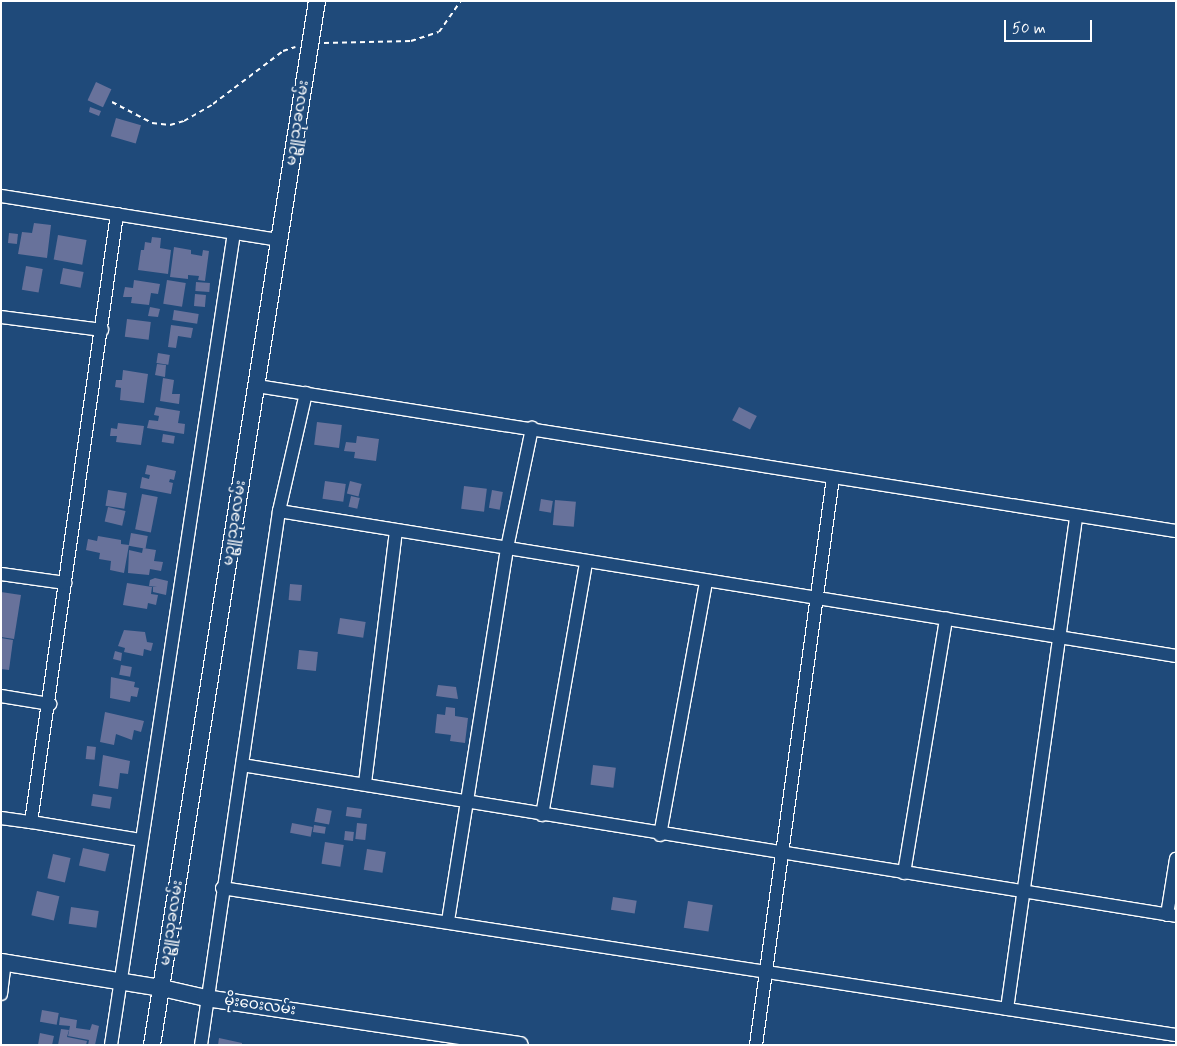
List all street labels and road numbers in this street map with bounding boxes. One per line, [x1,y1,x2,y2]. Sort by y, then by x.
street label: မဥ္ဇူသုခလမ်း [282,79,314,167]
street label: မဥ္ဇူသုခလမ်း [219,479,251,567]
street label: မဥ္ဇူသုခလမ်း [156,879,188,967]
street label: မိုးဝေးလမ်း [223,992,297,1020]

